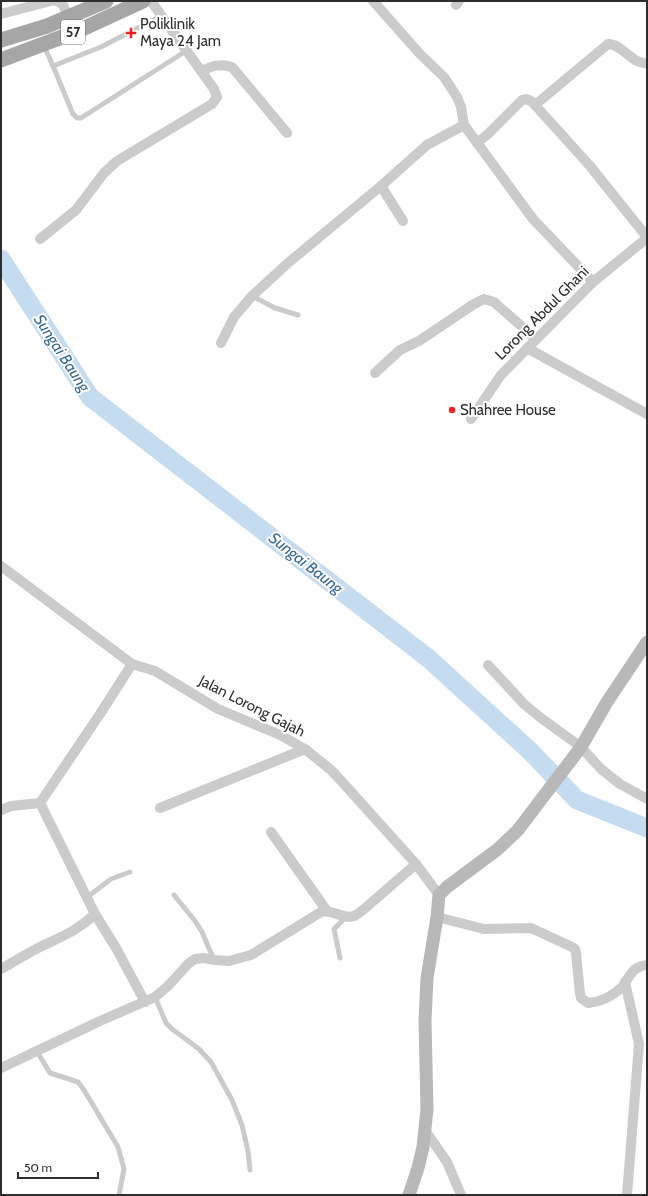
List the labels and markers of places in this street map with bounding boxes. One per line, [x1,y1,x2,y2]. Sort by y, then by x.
place label: Poliklinik Maya 24 Jam [140,15,221,50]
marker: Poliklinik Maya 24 Jam [125,27,137,39]
place label: Shahree House [460,401,556,419]
marker: Shahree House [447,405,457,415]

